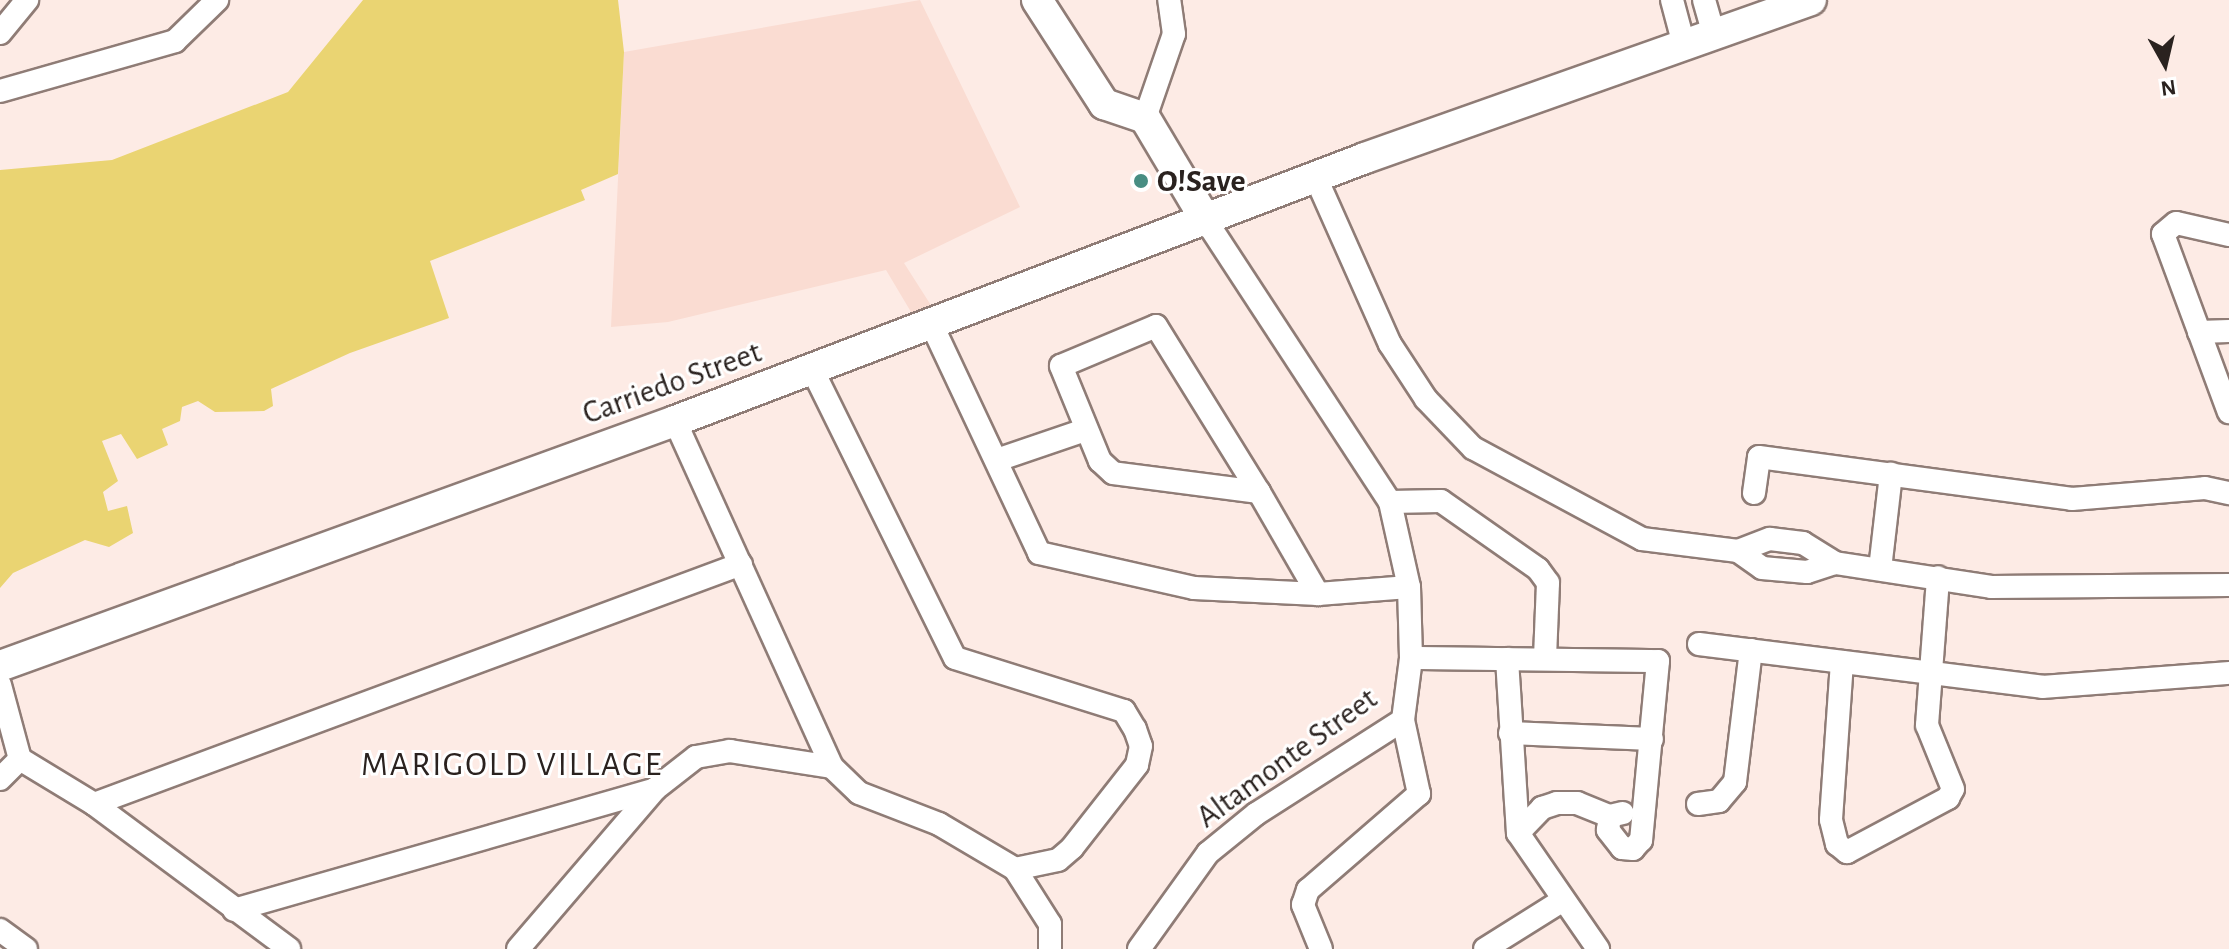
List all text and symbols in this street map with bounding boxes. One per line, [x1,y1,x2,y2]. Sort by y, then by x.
north arrow [2125,24,2205,104]
text: N [2159,76,2177,100]
place label: O!Save [1157,162,1246,200]
marker: O!Save [1132,172,1150,190]
street label: Carriedo Street [577,333,767,433]
street label: Altamonte Street [1189,680,1385,836]
district label: MARIGOLD VILLAGE [361,746,663,786]

